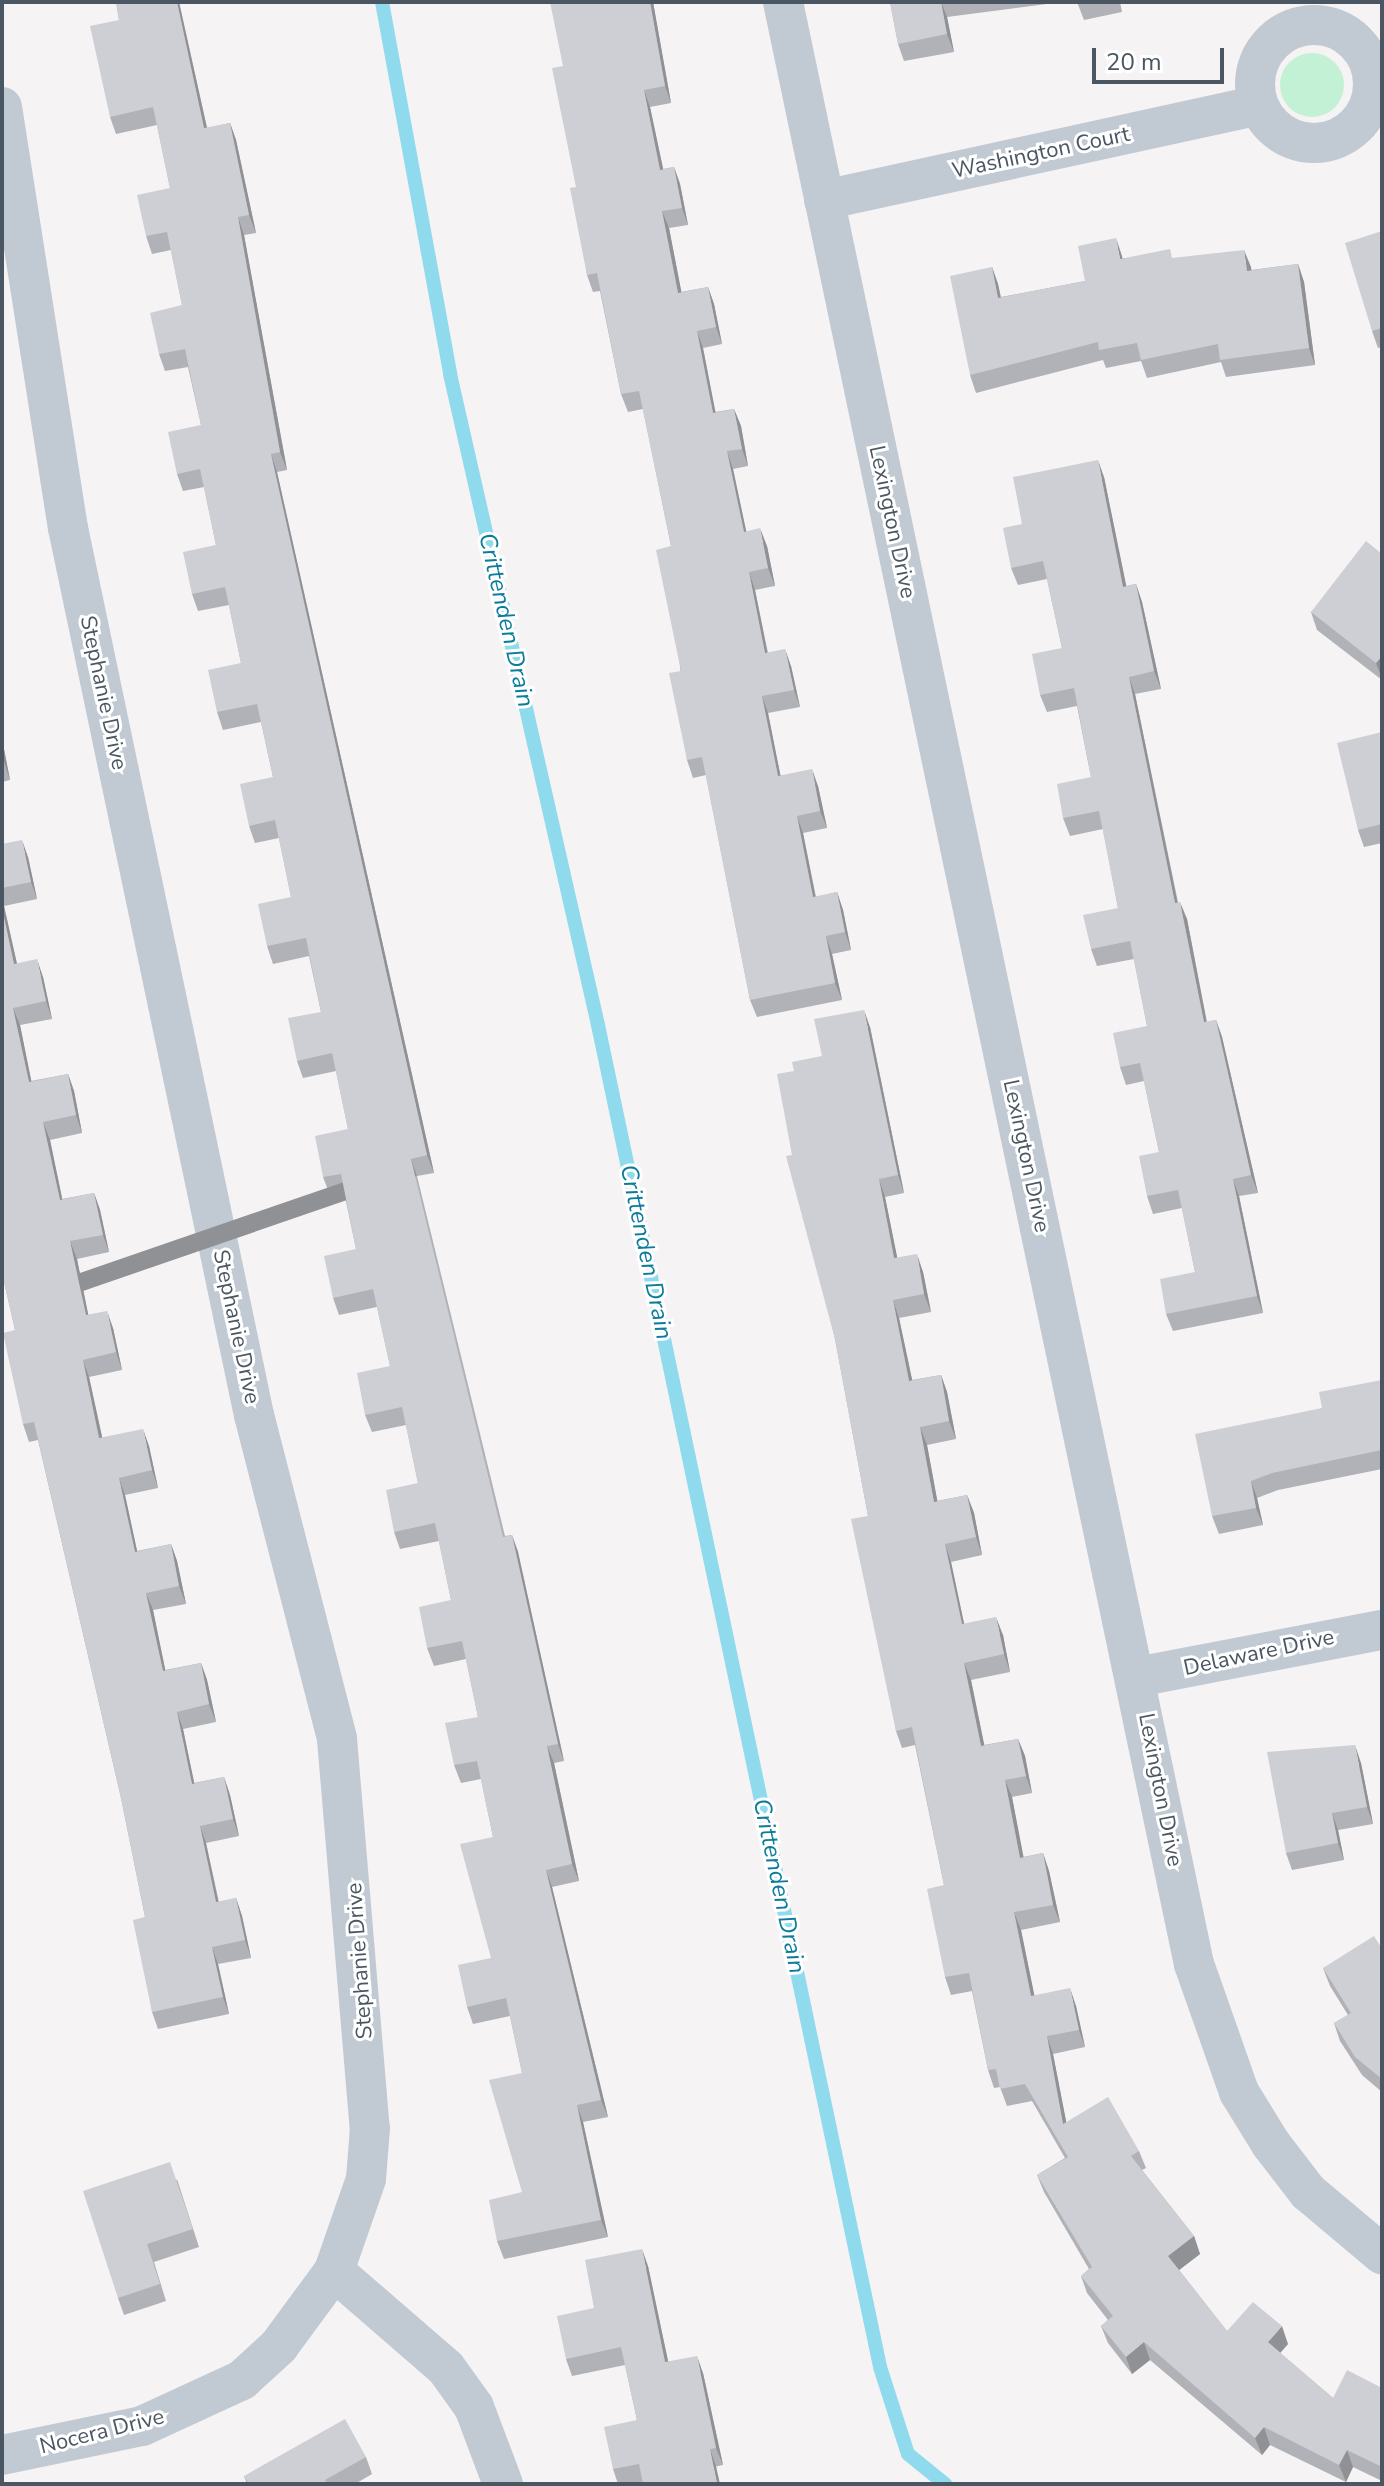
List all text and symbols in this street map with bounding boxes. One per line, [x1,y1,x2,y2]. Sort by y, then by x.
scale bar [1096,32,1228,82]
text: 20 m [1106,46,1162,78]
street label: Washington Court [950,121,1132,185]
street label: Lexington Drive [863,443,921,601]
water label: Crittenden Drain [472,530,540,710]
street label: Stephanie Drive [74,614,132,772]
street label: Lexington Drive [997,1077,1055,1235]
water label: Crittenden Drain [613,1162,679,1342]
street label: Stephanie Drive [207,1248,265,1406]
street label: Delaware Drive [1181,1624,1337,1682]
street label: Lexington Drive [1132,1711,1188,1869]
water label: Crittenden Drain [746,1796,812,1976]
street label: Stephanie Drive [341,1882,379,2040]
street label: Nocera Drive [37,2404,167,2460]

